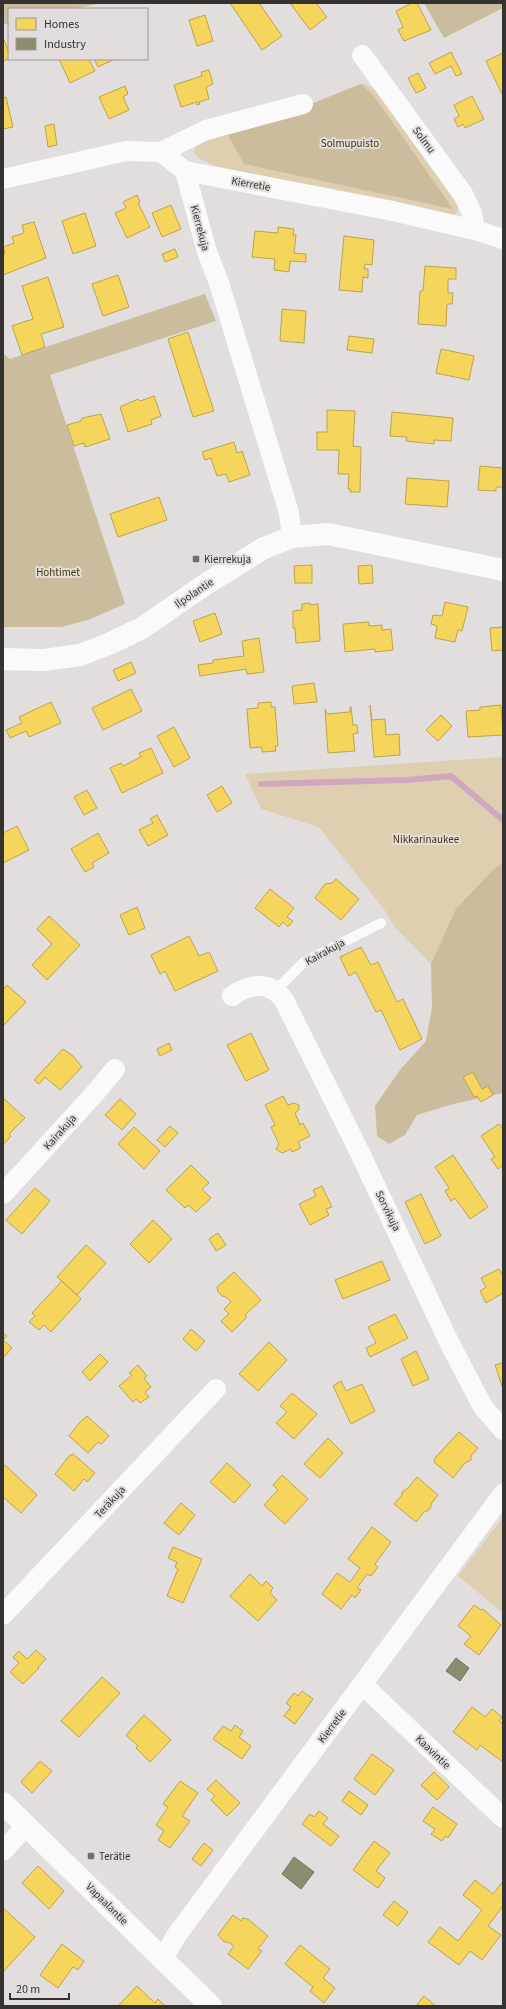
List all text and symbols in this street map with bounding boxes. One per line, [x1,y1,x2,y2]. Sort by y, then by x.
legend [8,8,148,60]
text: Homes [44,16,79,33]
text: Industry [44,36,86,53]
street label: Solmu [409,124,439,156]
park label: Solmupuisto [321,136,379,151]
street label: Kierretie [230,173,272,195]
street label: Kierrekuja [187,203,213,253]
place label: Kierrekuja [204,552,251,567]
marker: Kierrekuja [191,554,201,564]
park label: Hohtimet [36,565,80,580]
street label: Ilpolantie [172,574,217,612]
park label: Nikkarinaukee [393,832,460,847]
street label: Kairakuja [302,935,348,969]
street label: Kairakuja [40,1111,80,1153]
street label: Sorvikuja [372,1188,404,1234]
street label: Teräkuja [91,1483,129,1521]
street label: Kierretie [314,1705,350,1746]
street label: Kaavintie [412,1732,454,1773]
place label: Terätie [99,1849,131,1864]
marker: Terätie [86,1851,96,1861]
street label: Vapaalantie [83,1880,132,1929]
scale bar [10,1975,69,2001]
text: 20 m [16,1981,40,1998]

